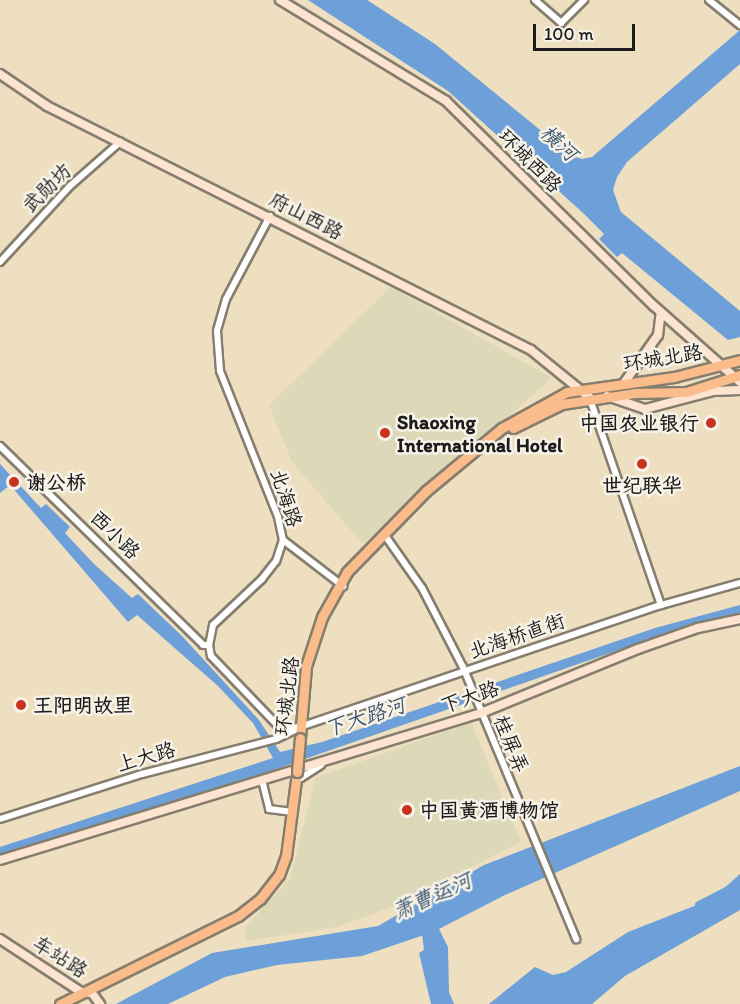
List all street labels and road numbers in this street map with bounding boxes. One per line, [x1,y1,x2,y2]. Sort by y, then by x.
street label: 环城西路 [493,124,567,198]
street label: 武勋坊 [17,158,77,218]
street label: 府山西路 [265,187,347,245]
street label: 环城北路 [622,340,704,376]
street label: 北海路 [265,466,307,530]
street label: 西小路 [85,506,145,564]
street label: 北海桥直街 [466,608,568,664]
street label: 环城北路 [270,655,304,737]
street label: 下大路 [438,676,502,718]
street label: 桂屏弄 [489,712,533,776]
street label: 上大路 [114,737,178,777]
street label: 车站路 [28,931,92,983]

